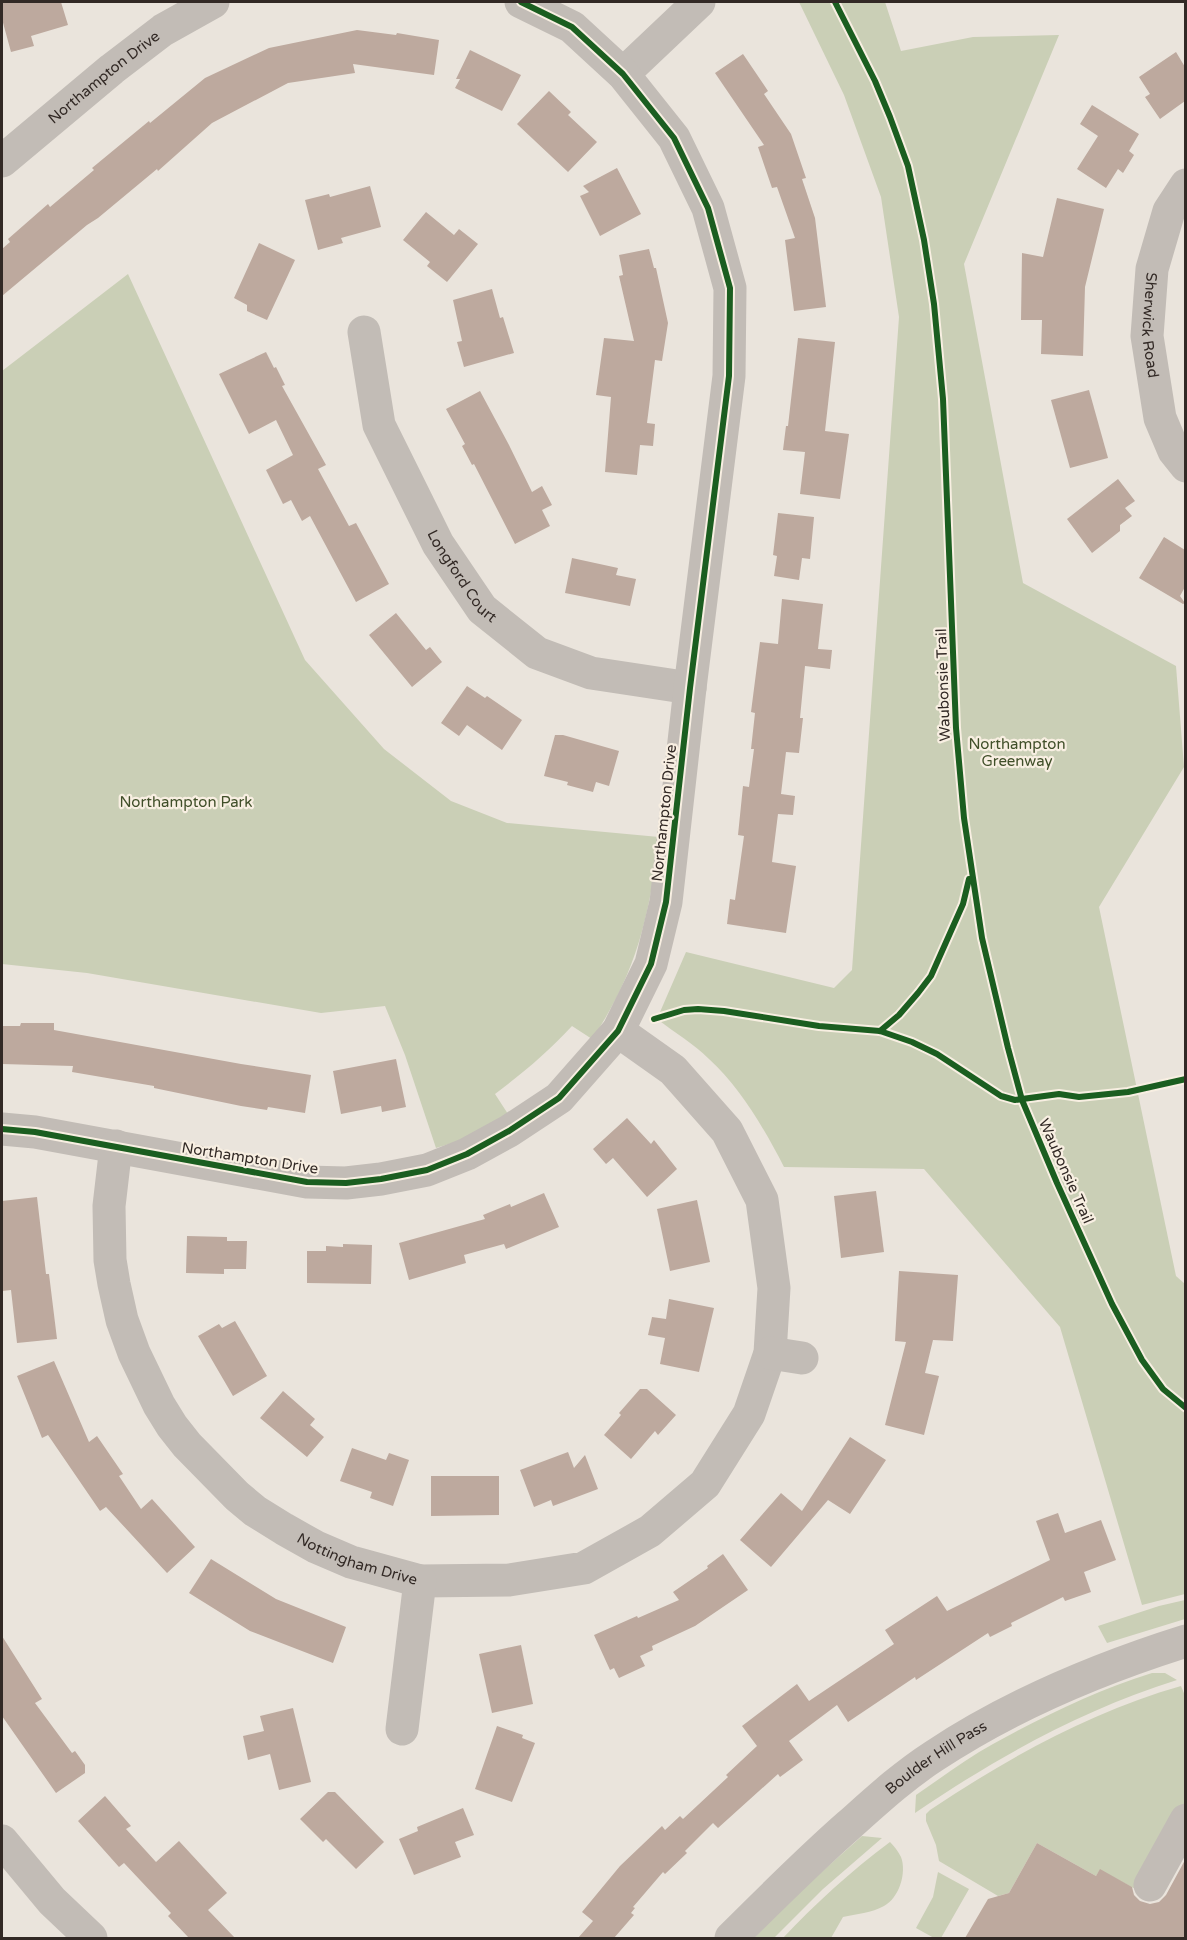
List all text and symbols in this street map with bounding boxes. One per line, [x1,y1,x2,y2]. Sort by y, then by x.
street label: Northampton Drive [45,27,163,127]
street label: Sherwick Road [1138,272,1163,379]
street label: Longford Court [423,527,501,626]
street label: Waubonsie Trail [932,628,954,742]
park label: Northampton Greenway [968,735,1066,770]
street label: Northampton Drive [648,743,680,883]
park label: Northampton Park [120,793,253,811]
street label: Waubonsie Trail [1035,1116,1097,1226]
street label: Northampton Drive [180,1138,320,1178]
street label: Nottingham Drive [294,1529,419,1589]
street label: Boulder Hill Pass [882,1717,990,1798]

